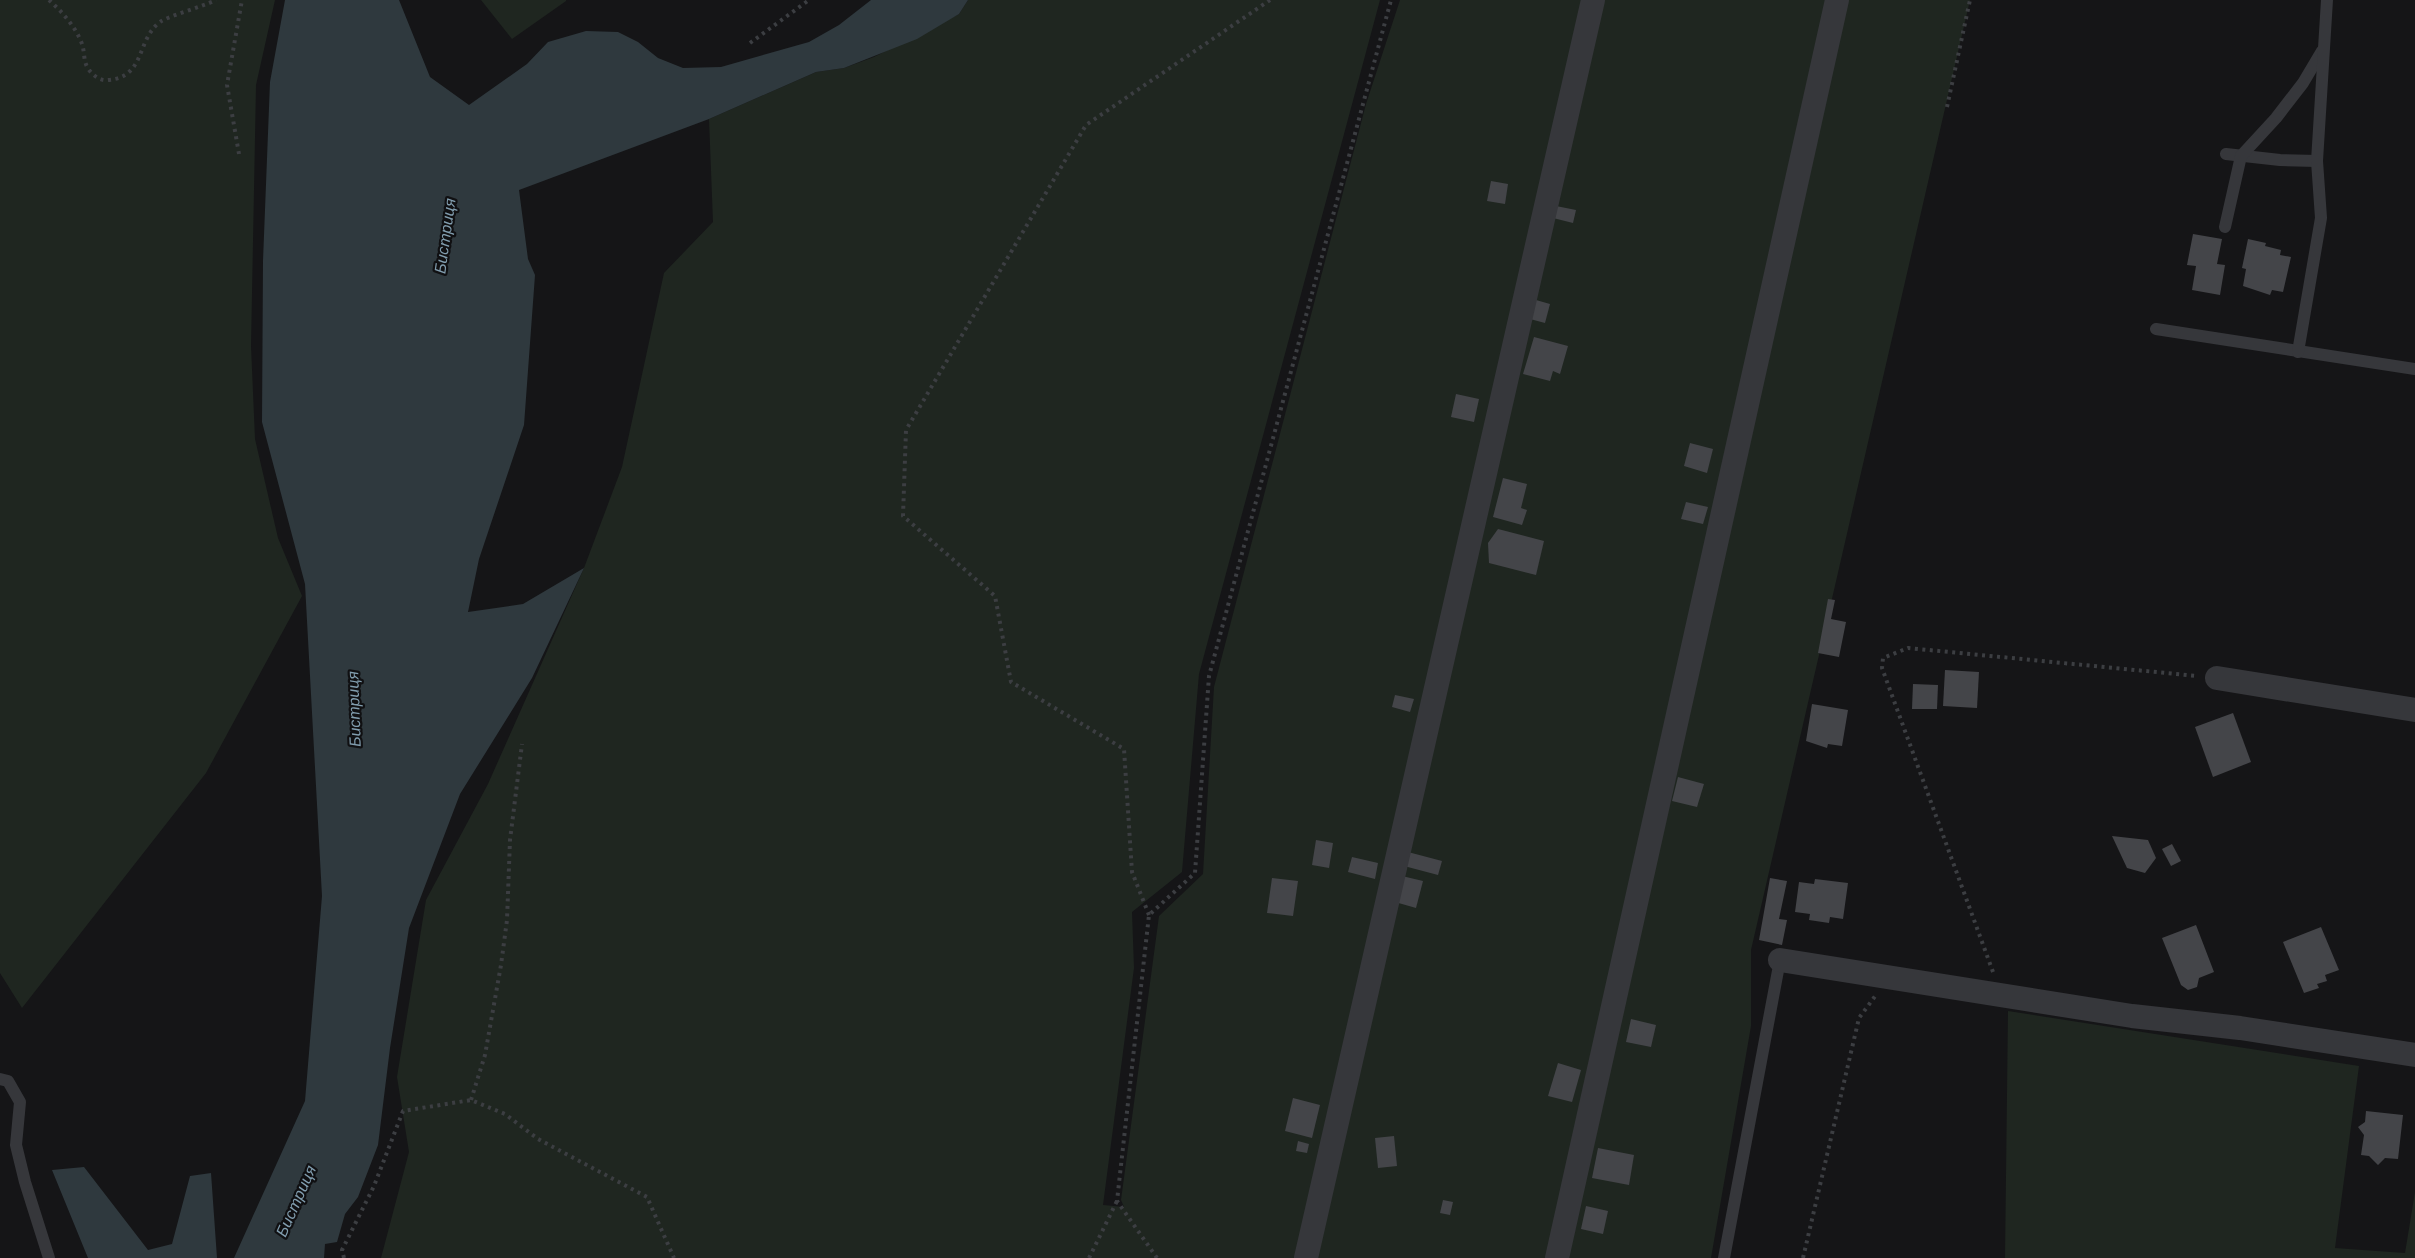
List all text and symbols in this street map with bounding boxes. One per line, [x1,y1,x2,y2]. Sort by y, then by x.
water label: Бистриця [430,197,460,275]
water label: Бистриця [343,670,365,747]
water label: Бистриця [272,1162,320,1240]

